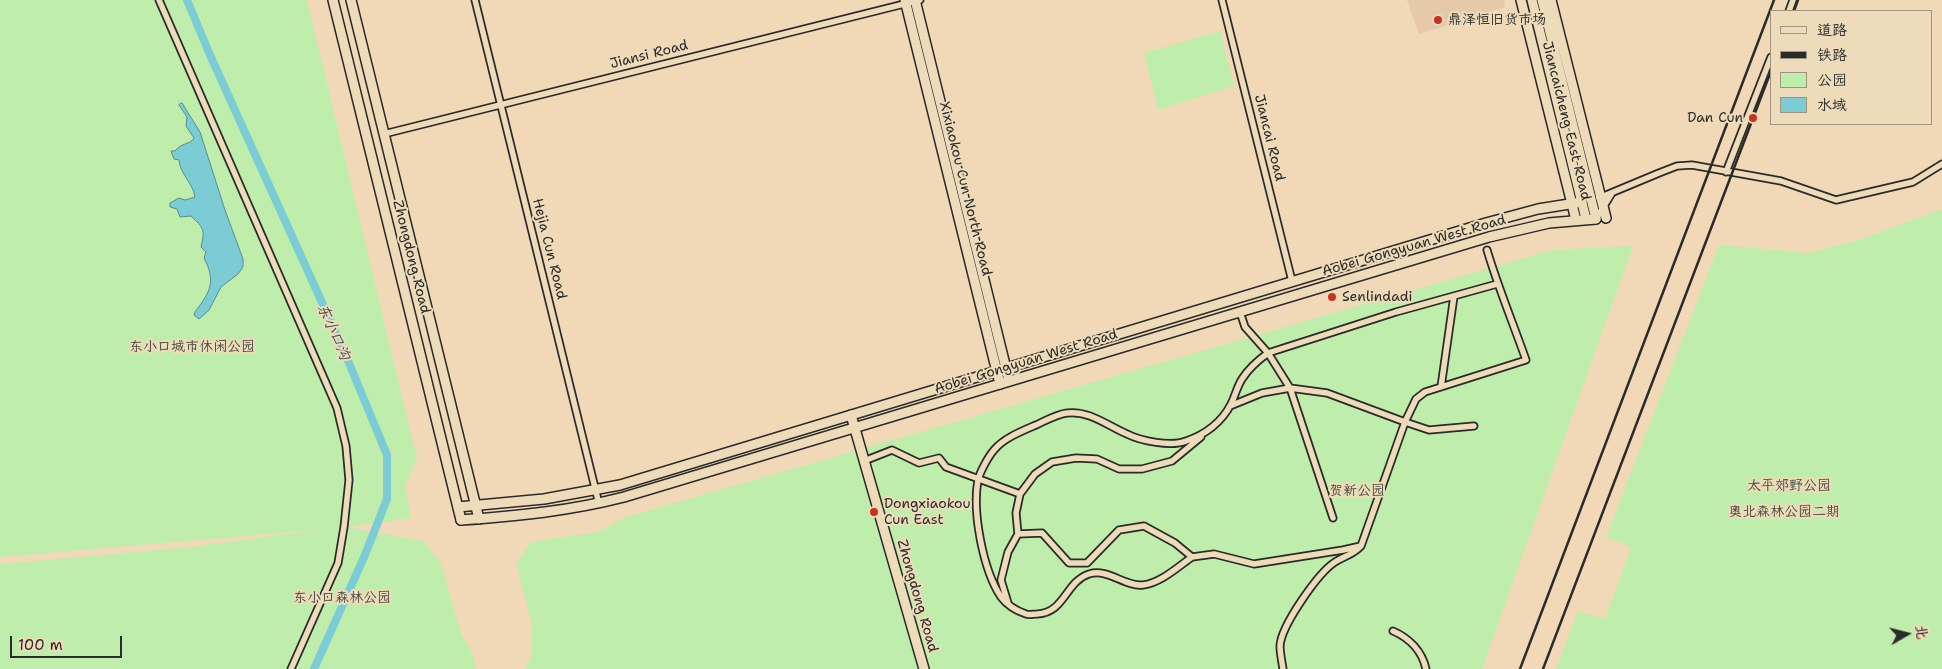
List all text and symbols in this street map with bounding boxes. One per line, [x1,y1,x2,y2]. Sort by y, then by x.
legend [1770,10,1932,125]
place label: 鼎泽恒旧货市场 [1448,12,1546,28]
marker: 鼎泽恒旧货市场 [1432,14,1444,26]
text: 道路 [1817,20,1847,40]
street label: Jiansi Road [608,37,690,73]
street label: Jiancaicheng East Road [1538,40,1594,202]
text: 铁路 [1817,45,1847,65]
text: 公园 [1817,70,1847,90]
street label: Jiancai Road [1250,93,1288,183]
text: 水域 [1817,95,1847,115]
street label: Xixiaokou Cun North Road [935,100,995,278]
place label: Dan Cun [1687,110,1743,126]
marker: Dan Cun [1747,112,1759,124]
street label: Hejia Cun Road [528,197,570,301]
street label: Zhongdong Road [389,198,433,316]
street label: Aobei Gongyuan West Road [1320,212,1508,280]
place label: Senlindadi [1342,289,1413,305]
marker: Senlindadi [1326,291,1338,303]
water label: 东小口沟 [313,301,353,363]
street label: Aobei Gongyuan West Road [932,326,1120,398]
park label: 东小口城市休闲公园 [129,339,255,355]
park label: 太平郊野公园 [1747,478,1831,494]
park label: 贺新公园 [1329,483,1385,499]
place label: Dongxiaokou Cun East [884,496,971,528]
park label: 奥北森林公园二期 [1728,504,1840,520]
marker: Dongxiaokou Cun East [868,506,880,518]
street label: Zhongdong Road [893,538,941,654]
park label: 东小口森林公园 [293,590,391,606]
north arrow [1882,609,1932,659]
text: 北 [1912,624,1932,640]
scale bar [12,626,125,658]
text: 100 m [18,635,63,655]

